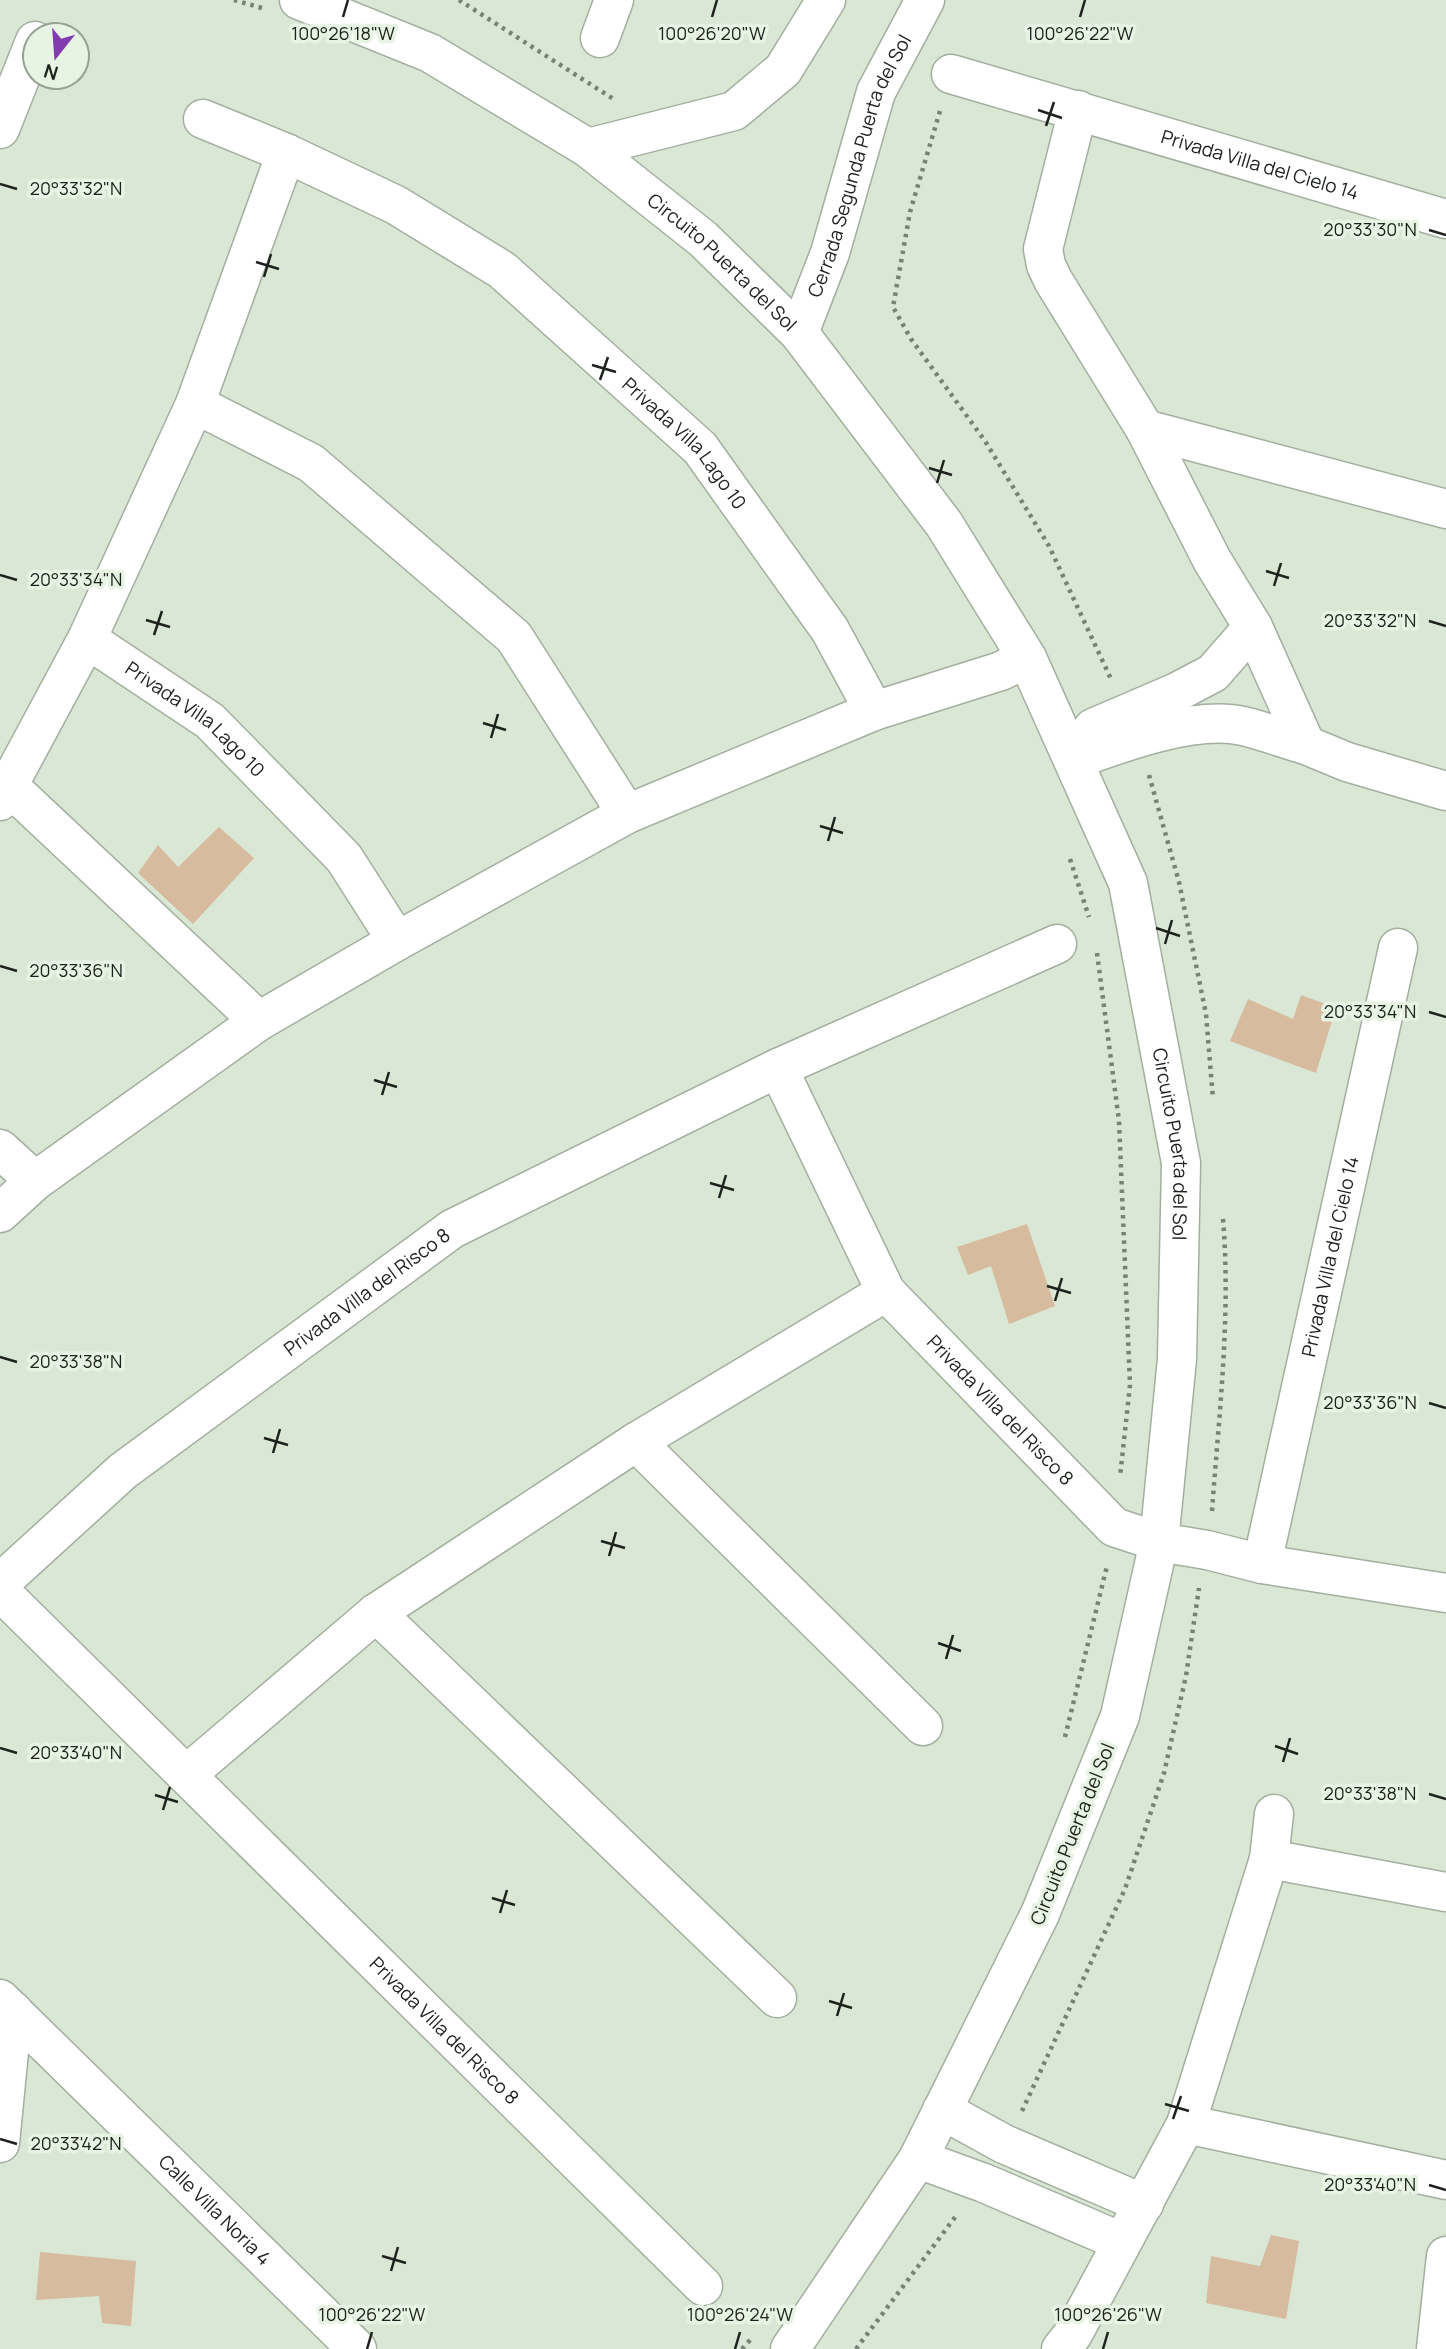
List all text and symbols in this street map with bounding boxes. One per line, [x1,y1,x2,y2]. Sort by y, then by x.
north arrow [21,21,91,91]
text: 100°26'18"W [291,21,395,45]
text: 100°26'20"W [658,21,766,45]
text: 100°26'22"W [1027,21,1134,45]
street label: Cerrada Segunda Puerta del Sol [801,30,917,301]
text: N [41,58,61,87]
street label: Privada Villa del Cielo 14 [1158,123,1362,206]
text: 20°33'32"N [30,176,122,200]
street label: Circuito Puerta del Sol [642,187,803,337]
text: 20°33'30"N [1323,217,1417,241]
street label: Privada Villa Lago 10 [617,371,753,514]
text: 20°33'34"N [30,567,122,591]
text: 20°33'32"N [1324,608,1416,632]
street label: Privada Villa Lago 10 [120,655,271,783]
text: 20°33'36"N [29,958,123,982]
text: 20°33'34"N [1324,999,1416,1023]
street label: Circuito Puerta del Sol [1147,1046,1194,1241]
street label: Privada Villa del Cielo 14 [1295,1154,1365,1359]
street label: Privada Villa del Risco 8 [278,1222,455,1361]
street label: Privada Villa del Risco 8 [921,1329,1079,1491]
text: 20°33'38"N [30,1349,122,1373]
text: 20°33'36"N [1323,1390,1417,1414]
street label: Circuito Puerta del Sol [1024,1739,1120,1929]
text: 20°33'40"N [30,1740,122,1764]
text: 20°33'38"N [1324,1781,1416,1805]
street label: Privada Villa del Risco 8 [364,1951,525,2110]
text: 20°33'42"N [30,2131,122,2155]
street label: Calle Villa Noria 4 [153,2149,277,2271]
text: 20°33'40"N [1324,2172,1416,2196]
text: 100°26'22"W [319,2302,426,2326]
text: 100°26'24"W [687,2302,793,2326]
text: 100°26'26"W [1054,2302,1162,2326]

